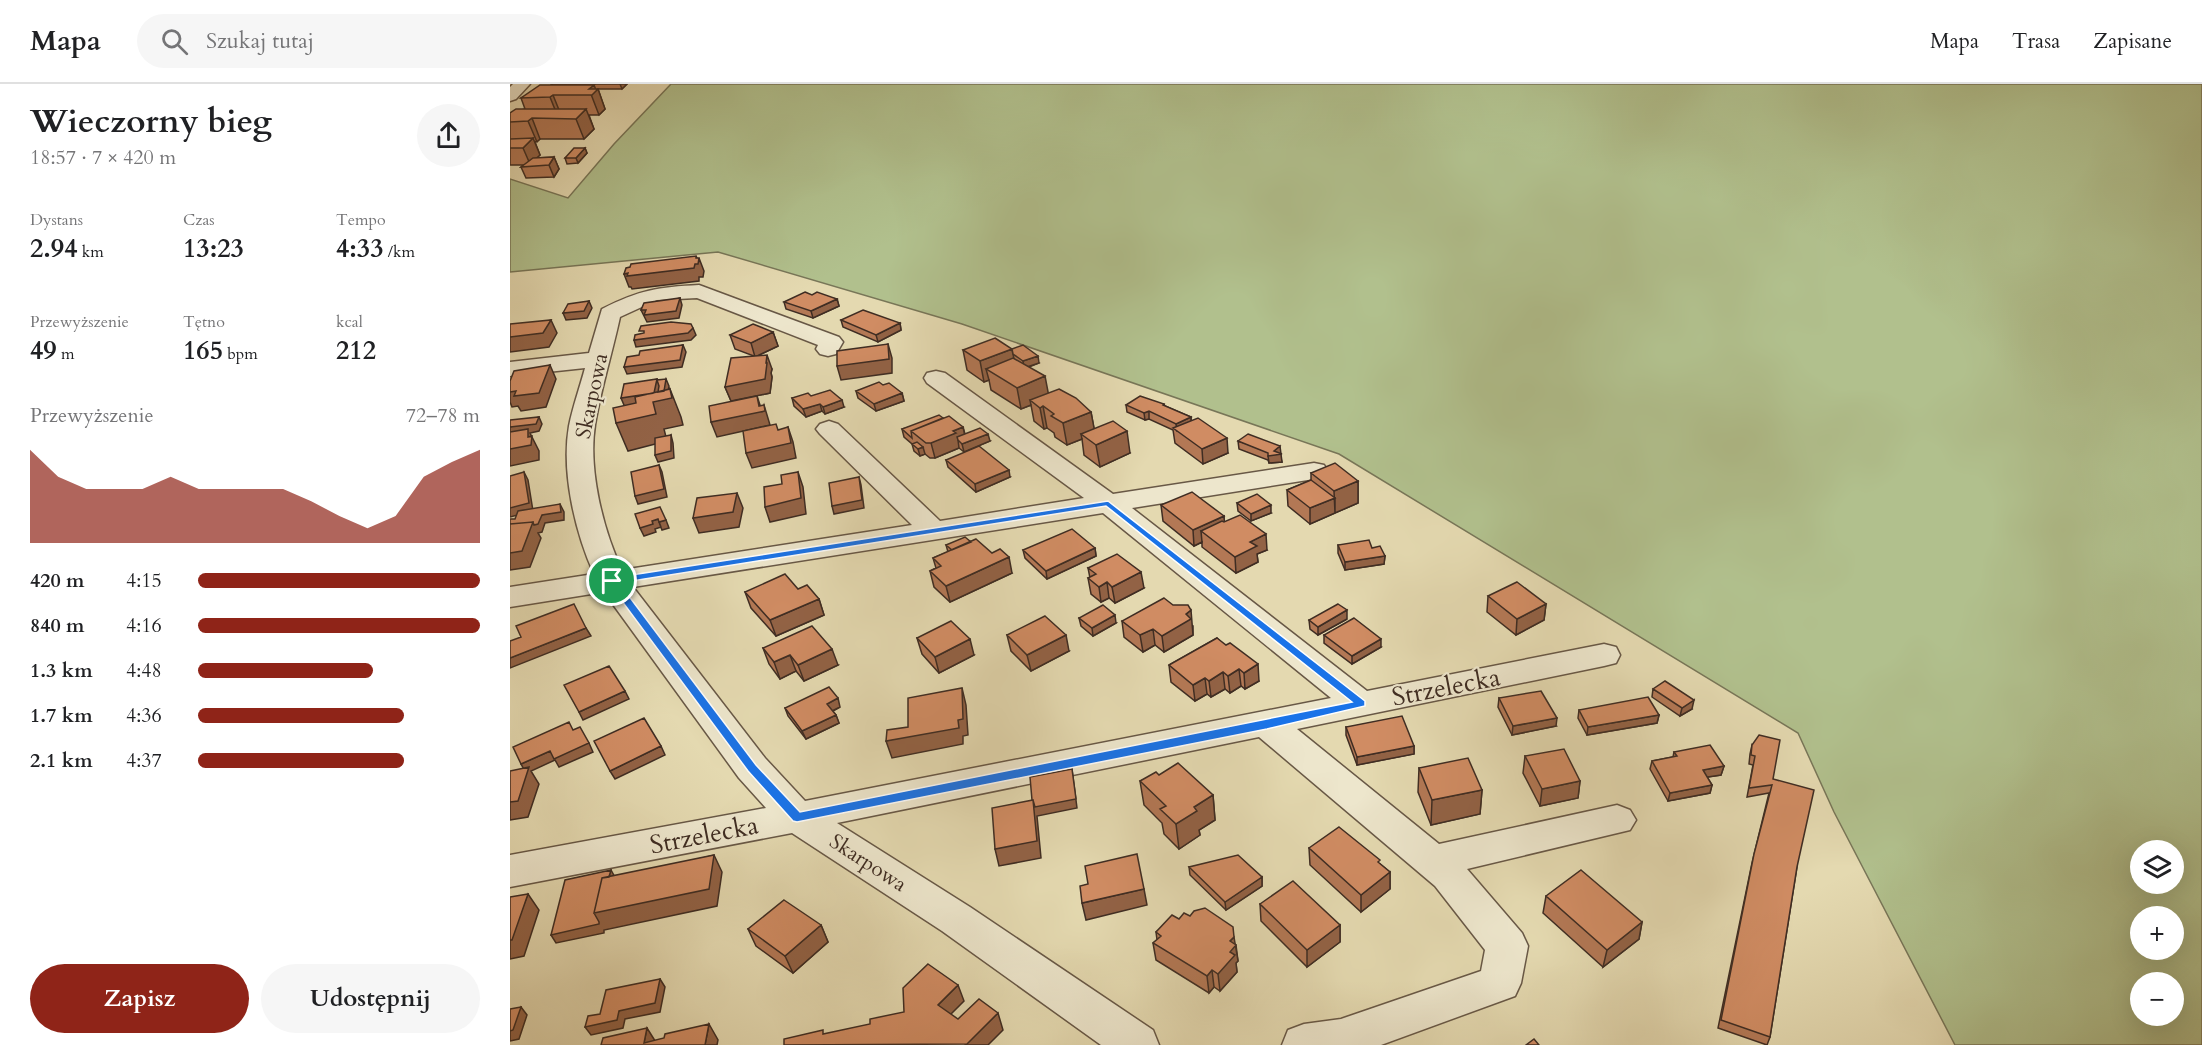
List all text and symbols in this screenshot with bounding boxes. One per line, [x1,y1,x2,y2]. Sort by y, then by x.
search box [137,14,557,68]
text: Mapa [30,22,101,60]
icon: search [158,25,191,58]
text: Szukaj tutaj [206,26,314,56]
text: Mapa [1930,27,1979,56]
text: Trasa [2012,27,2060,56]
text: Zapisane [2093,27,2172,56]
text: Wieczorny bieg [30,99,272,144]
button: share [417,104,480,167]
text: 18:57 · 7 × 420 m [30,144,176,171]
text: Dystans [30,209,83,231]
text: Czas [183,209,215,231]
text: Tempo [336,209,386,231]
text: 2.94 [30,231,78,266]
text: 13:23 [183,231,244,266]
text: 4:33 [336,231,384,266]
text: km [78,241,104,263]
text: /km [384,241,415,263]
text: Przewyższenie [30,311,129,333]
text: Tętno [183,311,225,333]
text: kcal [336,311,363,333]
text: 49 [30,333,57,368]
text: 165 [183,333,223,368]
text: 212 [336,333,376,368]
text: m [57,343,74,365]
text: bpm [223,343,258,365]
street label: Skarpowa [569,350,615,442]
text: Przewyższenie [30,402,153,429]
text: 72–78 m [406,402,480,429]
pin [586,555,637,606]
icon: arrive [595,564,628,597]
text: 420 m [30,567,85,594]
text: 4:15 [126,567,162,594]
text: 840 m [30,612,85,639]
text: 4:16 [126,612,162,639]
text: 1.3 km [30,657,93,684]
text: 4:48 [126,657,162,684]
street label: Strzelecka [1389,659,1503,715]
text: 1.7 km [30,702,93,729]
text: 4:36 [126,702,162,729]
text: 2.1 km [30,747,93,774]
text: 4:37 [126,747,162,774]
street label: Strzelecka [647,807,761,863]
street label: Skarpowa [824,827,912,899]
map controls [2130,840,2184,1026]
button: layers [2130,840,2184,894]
button: + [2130,906,2184,960]
button: Zapisz [30,964,249,1033]
button: Udostępnij [261,964,480,1033]
button: − [2130,972,2184,1026]

